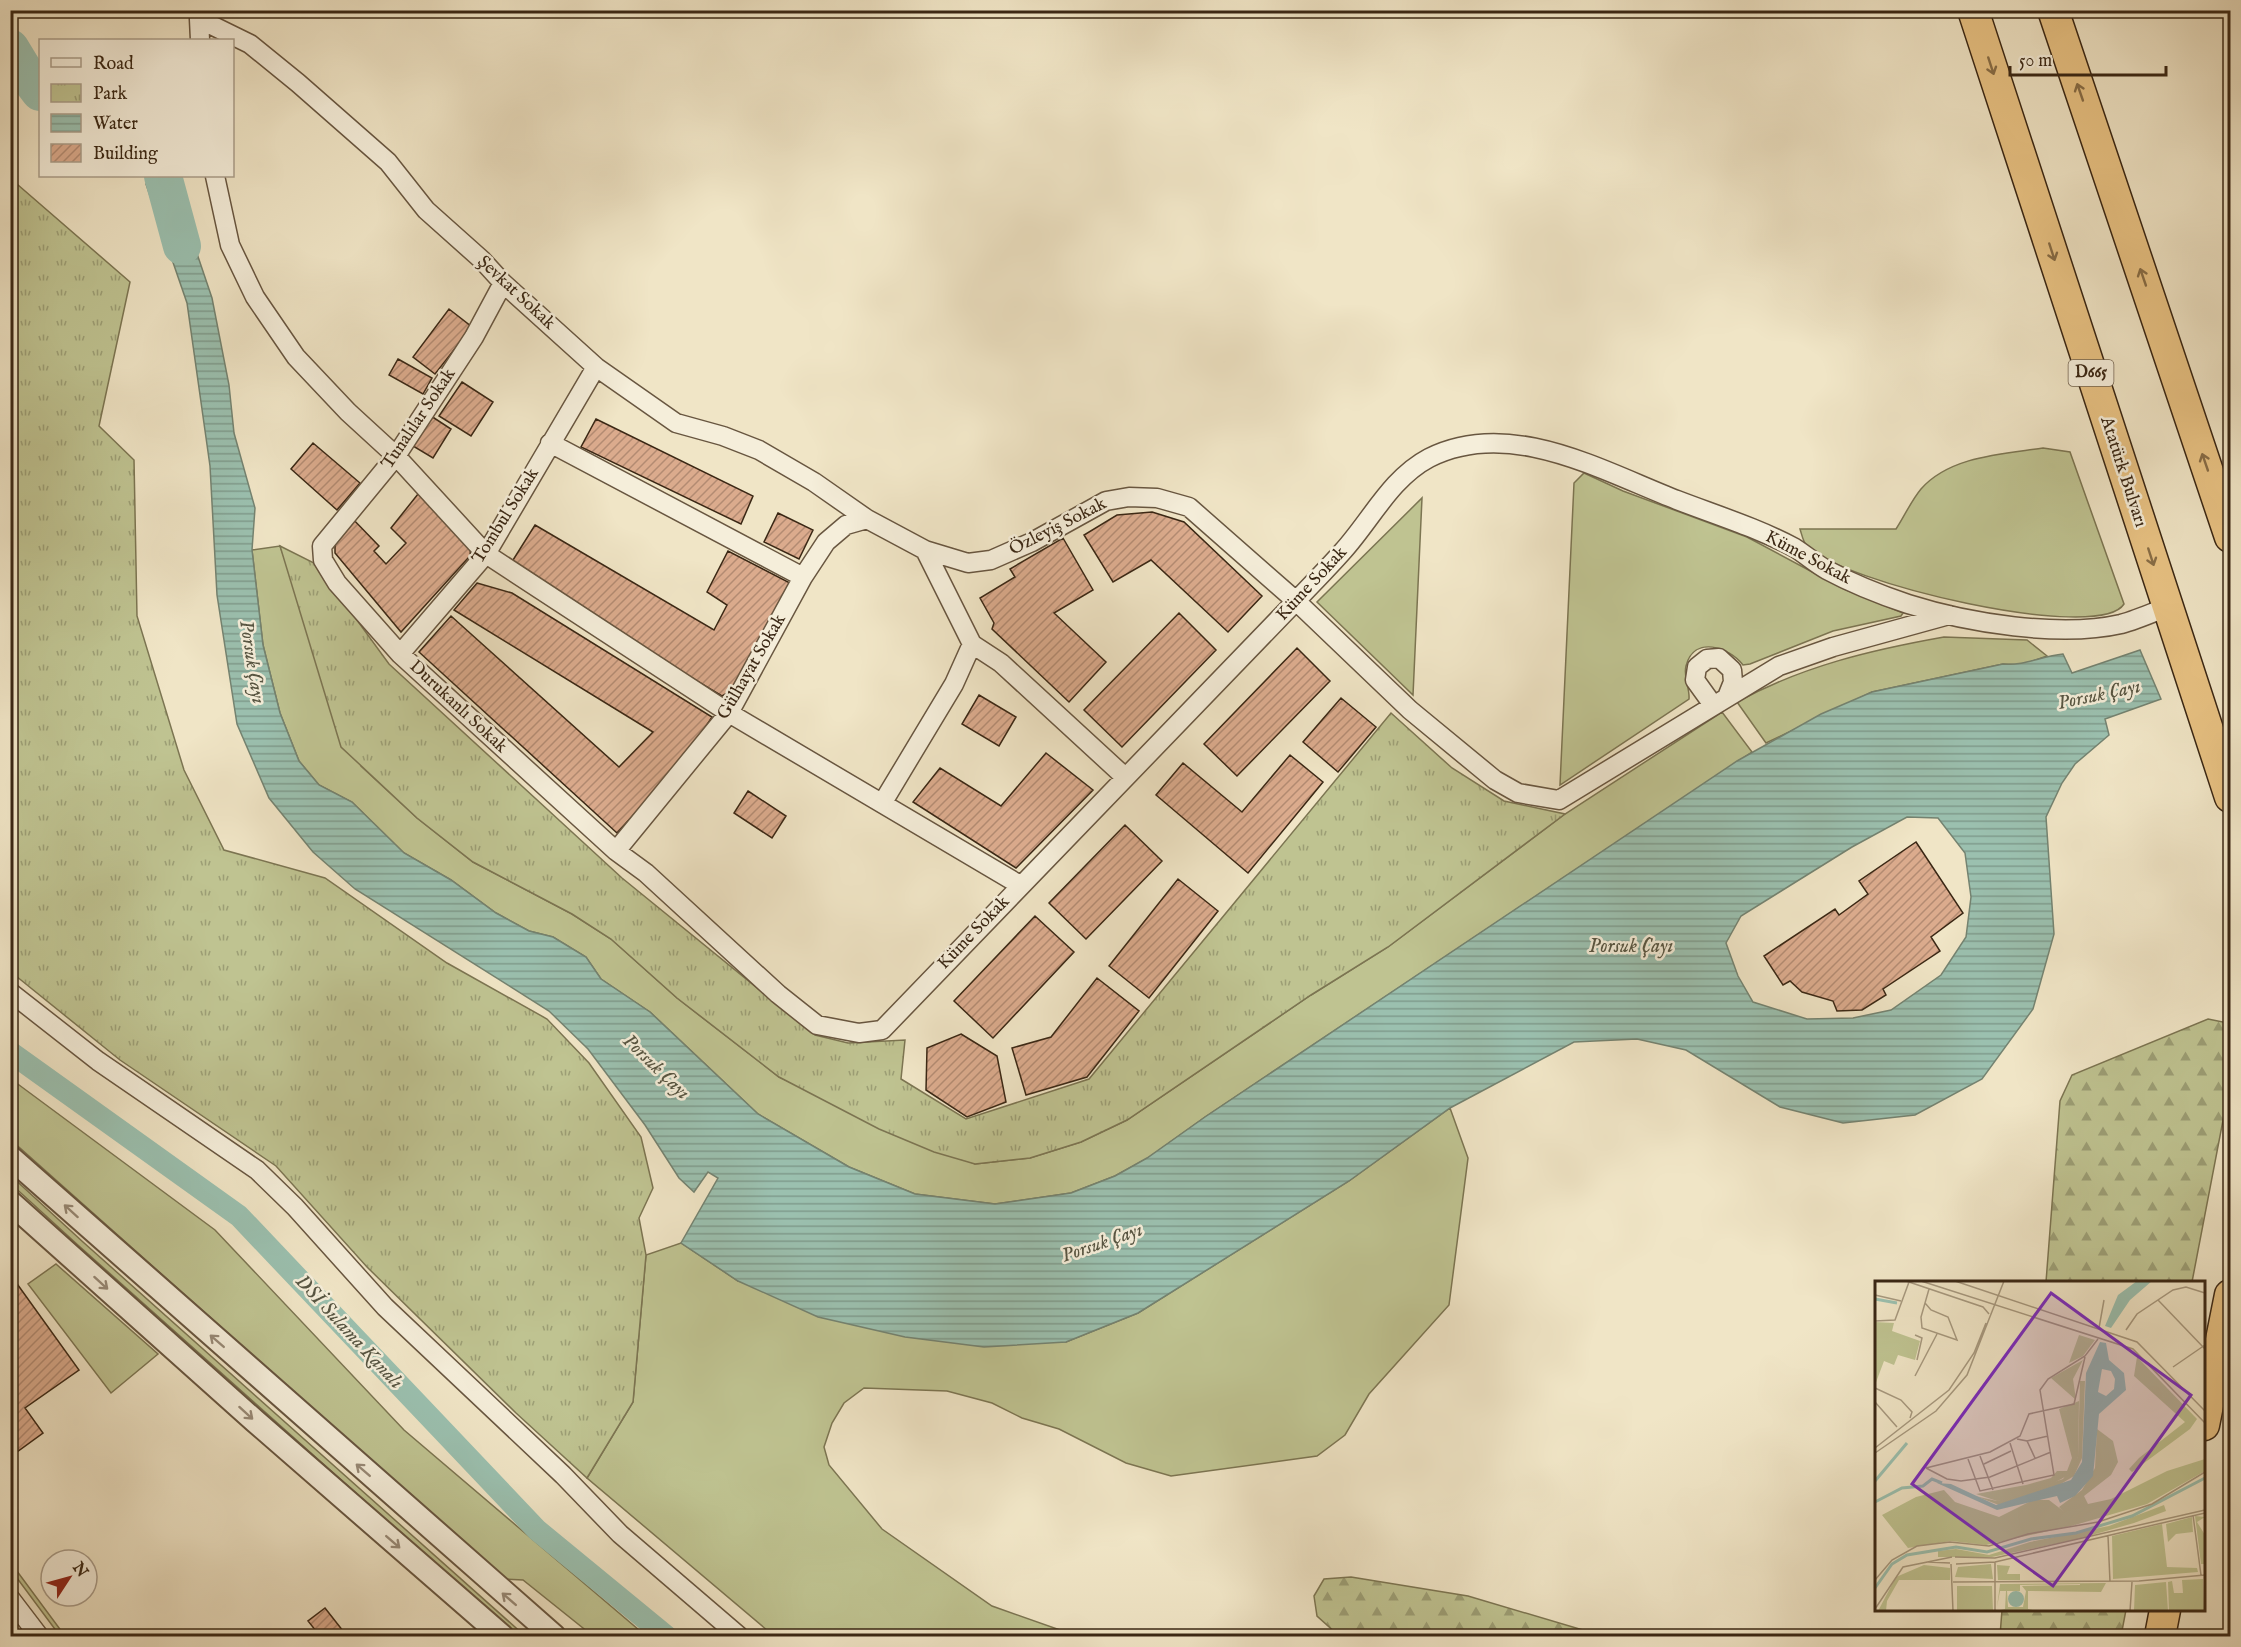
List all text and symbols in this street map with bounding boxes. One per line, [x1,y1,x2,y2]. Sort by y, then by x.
legend [39,39,234,177]
scale bar [2010,39,2166,77]
text: 50 m [2019,50,2052,73]
text: Road [93,53,134,76]
one-way arrow [1987,56,1998,75]
text: Park [93,83,128,106]
one-way arrow [2074,83,2085,102]
text: Water [93,113,138,136]
text: Building [93,143,158,166]
one-way arrow [2047,242,2058,261]
street label: Şevkat Sokak [472,251,560,335]
one-way arrow [2136,268,2147,287]
road number: D665 [2068,360,2114,386]
street label: Tunalılar Sokak [377,364,461,474]
street label: Atatürk Bulvarı [2094,413,2152,530]
one-way arrow [2199,453,2210,472]
street label: Tombul Sokak [467,464,545,568]
street label: Özleyiş Sokak [1005,492,1111,561]
street label: Küme Sokak [1761,526,1855,590]
street label: Küme Sokak [1271,541,1353,626]
one-way arrow [2146,547,2157,566]
street label: Gülhayat Sokak [712,610,792,724]
water label: Porsuk Çayı [233,618,271,706]
street label: Durukanlı Sokak [404,656,512,759]
water label: Porsuk Çayı [2055,674,2143,716]
street label: Küme Sokak [933,891,1015,975]
water label: Porsuk Çayı [1589,934,1673,959]
water label: Porsuk Çayı [617,1029,695,1105]
one-way arrow [64,1204,79,1218]
water label: Porsuk Çayı [1058,1217,1146,1269]
water label: DSİ Sulama Kanalı [290,1268,410,1394]
one-way arrow [93,1276,108,1290]
inset map [1875,1281,2205,1611]
one-way arrow [210,1334,225,1348]
one-way arrow [238,1406,253,1420]
one-way arrow [356,1463,371,1477]
one-way arrow [385,1535,400,1549]
north arrow [39,1548,99,1608]
text: N [67,1558,92,1582]
one-way arrow [502,1592,517,1606]

